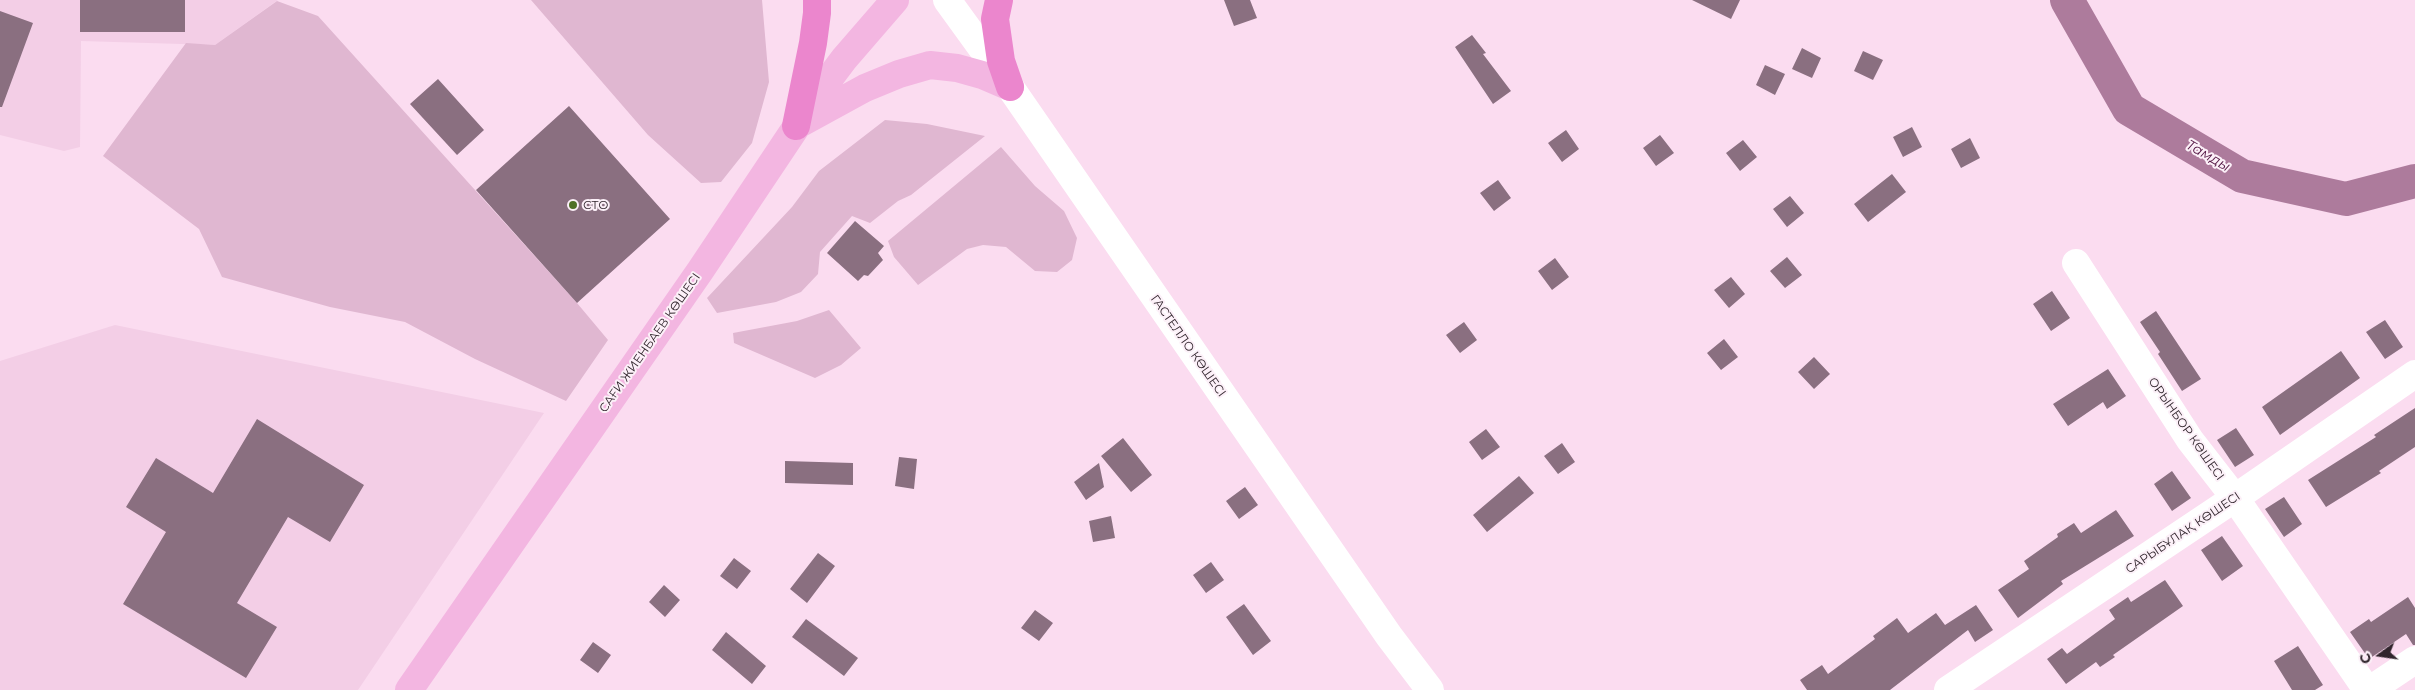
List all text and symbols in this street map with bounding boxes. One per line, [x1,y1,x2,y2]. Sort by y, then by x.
water label: Тамды [2183,137,2233,175]
place label: СТО [583,198,609,212]
marker: СТО [567,199,579,211]
street label: САҒИ ЖИЕНБАЕВ КӨШЕСІ [596,271,704,415]
street label: ГАСТЕЛЛО КӨШЕСІ [1147,292,1229,400]
street label: ОРЫНБОР КӨШЕСІ [2145,375,2227,483]
street label: САРЫБҰЛАҚ КӨШЕСІ [2123,489,2243,577]
north arrow [2355,630,2405,680]
text: С [2355,652,2375,666]

